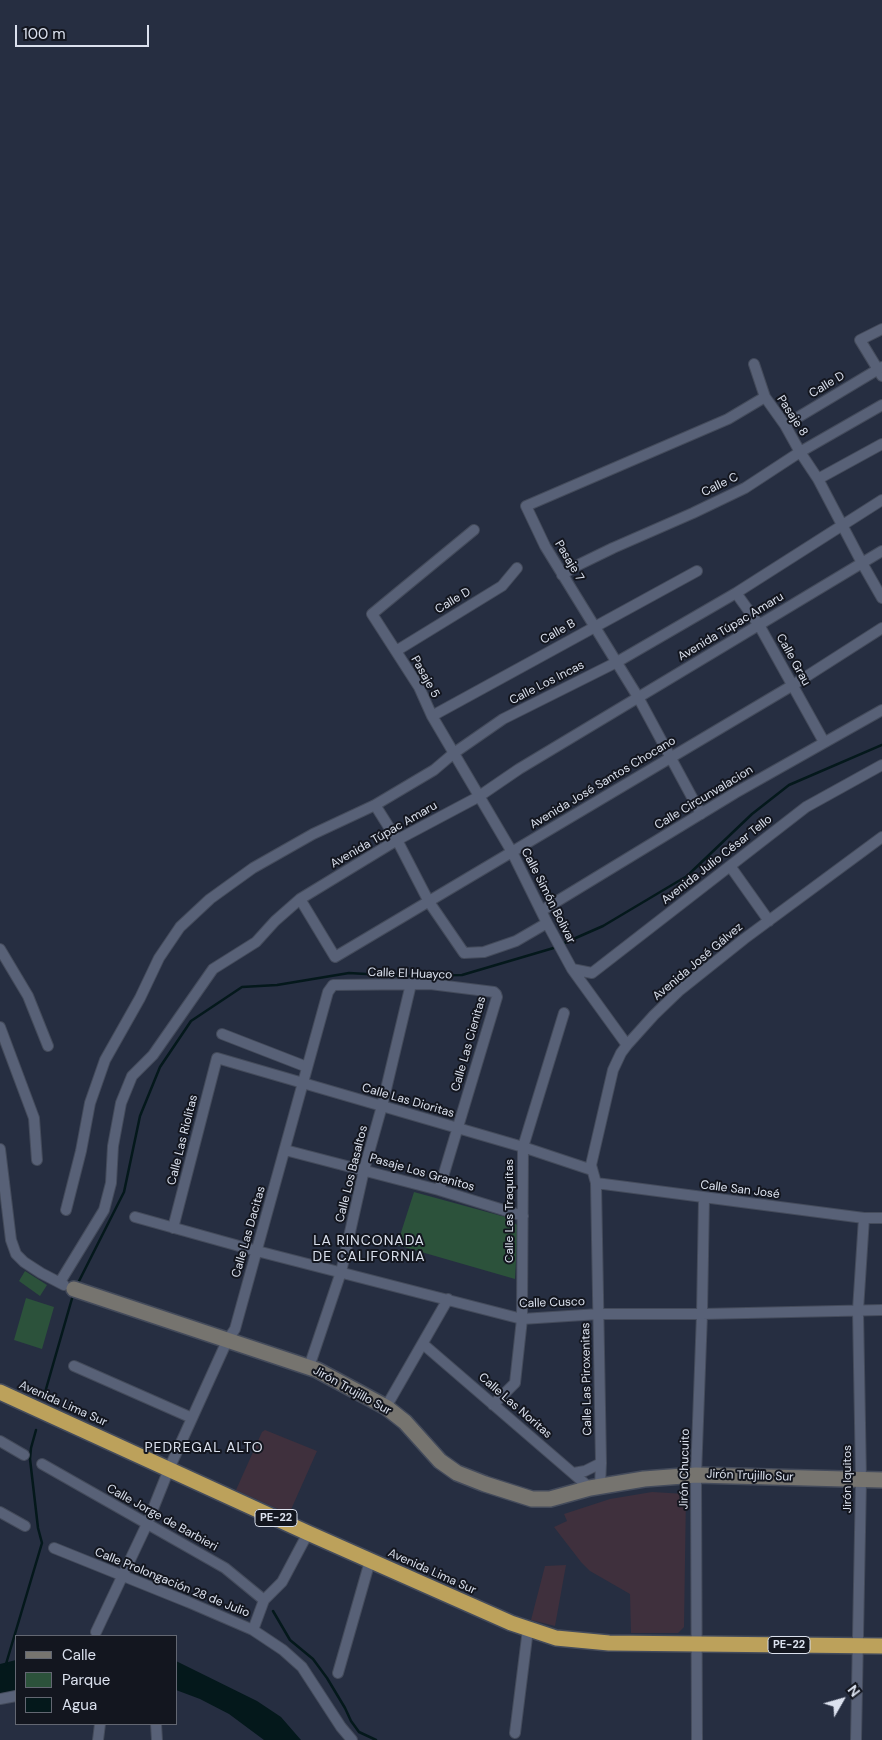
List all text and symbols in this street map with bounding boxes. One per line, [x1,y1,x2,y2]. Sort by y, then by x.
scale bar [18,15,151,47]
text: 100 m [23,24,66,44]
street label: Calle D [807,369,847,401]
street label: Pasaje 8 [773,393,811,439]
street label: Calle C [699,470,741,500]
street label: Pasaje 7 [551,538,587,584]
street label: Calle D [433,585,473,617]
street label: Avenida Túpac Amaru [676,590,786,664]
street label: Calle B [538,617,578,647]
street label: Calle Grau [773,631,813,689]
street label: Pasaje 5 [408,653,442,701]
street label: Calle Los Incas [507,658,587,708]
street label: Avenida José Santos Chocano [527,734,679,832]
street label: Calle Circunvalacion [652,763,756,833]
street label: Avenida Túpac Amaru [328,799,440,871]
street label: Avenida Julio César Tello [659,812,775,908]
street label: Calle Simón Bolivar [518,846,578,946]
street label: Avenida José Gálvez [650,920,746,1004]
street label: Calle El Huayco [367,965,453,983]
street label: Calle Las Cienitas [449,995,489,1093]
street label: Calle Las Dioritas [360,1081,456,1121]
street label: Calle Las Riolitas [165,1093,201,1187]
street label: Calle Los Basaltos [333,1124,371,1224]
street label: Pasaje Los Granitos [368,1151,476,1195]
street label: Calle Las Traquitas [503,1159,517,1263]
street label: Calle San José [699,1178,781,1202]
street label: Calle Las Dacitas [229,1185,269,1279]
district label: LA RINCONADA DE CALIFORNIA [311,1233,427,1266]
street label: Calle Cusco [519,1295,585,1311]
street label: Calle Las Piroxenitas [579,1322,595,1436]
street label: Jirón Trujillo Sur [310,1364,394,1418]
street label: Calle Las Noritas [475,1370,555,1442]
street label: Avenida Lima Sur [17,1378,109,1430]
street label: Jirón Chucuito [677,1428,693,1510]
district label: PEDREGAL ALTO [143,1440,265,1456]
street label: Jirón Iquitos [841,1445,855,1513]
street label: Jirón Trujillo Sur [706,1467,794,1485]
street label: Calle Jorge de Barbieri [104,1481,220,1555]
road number: PE-22 [255,1510,297,1526]
street label: Calle Prolongación 28 de Julio [92,1545,252,1621]
street label: Avenida Lima Sur [386,1546,478,1598]
legend [15,1635,178,1725]
road number: PE-22 [768,1636,810,1654]
text: Calle [62,1645,96,1665]
text: Parque [62,1670,110,1690]
north arrow [817,1675,867,1725]
text: N [844,1681,864,1700]
text: Agua [62,1695,97,1715]

